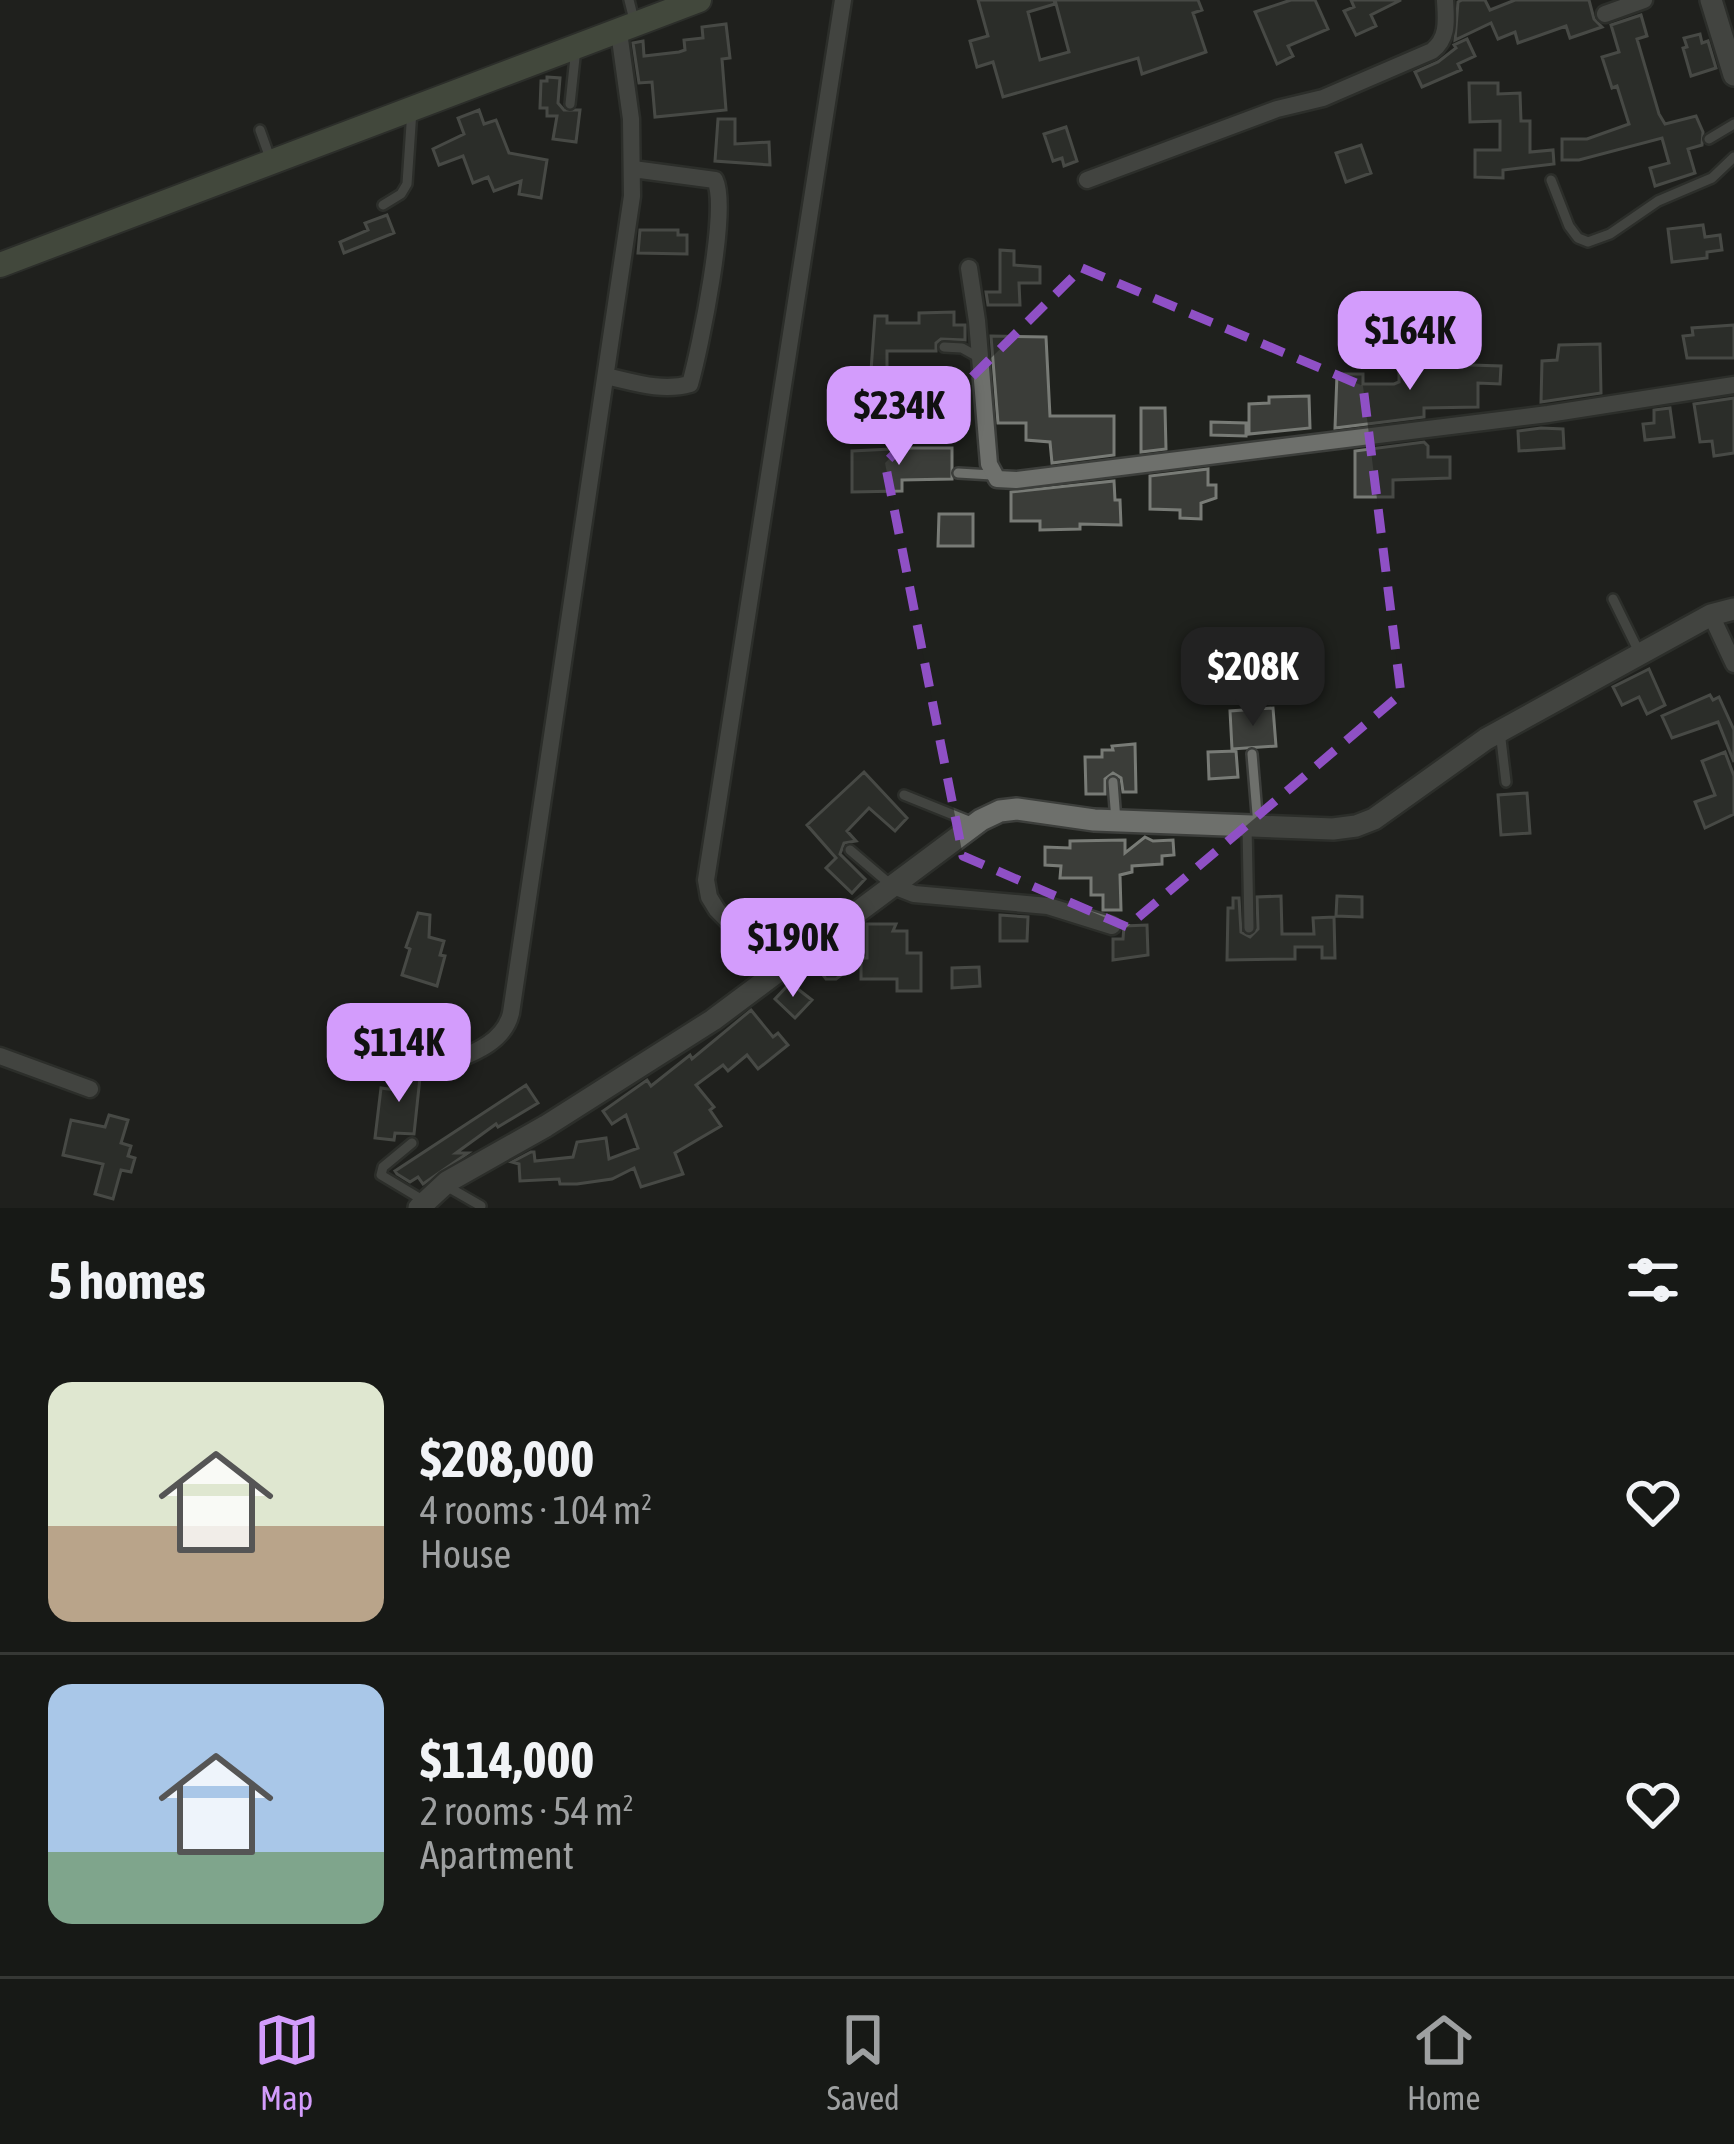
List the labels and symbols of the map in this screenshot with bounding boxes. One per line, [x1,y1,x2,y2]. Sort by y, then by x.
pin: $164K [1326,291,1494,393]
pin: $234K [815,366,983,468]
pin: $208K [1169,627,1337,729]
pin: $190K [709,898,877,1000]
pin: $114K [315,1003,483,1105]

